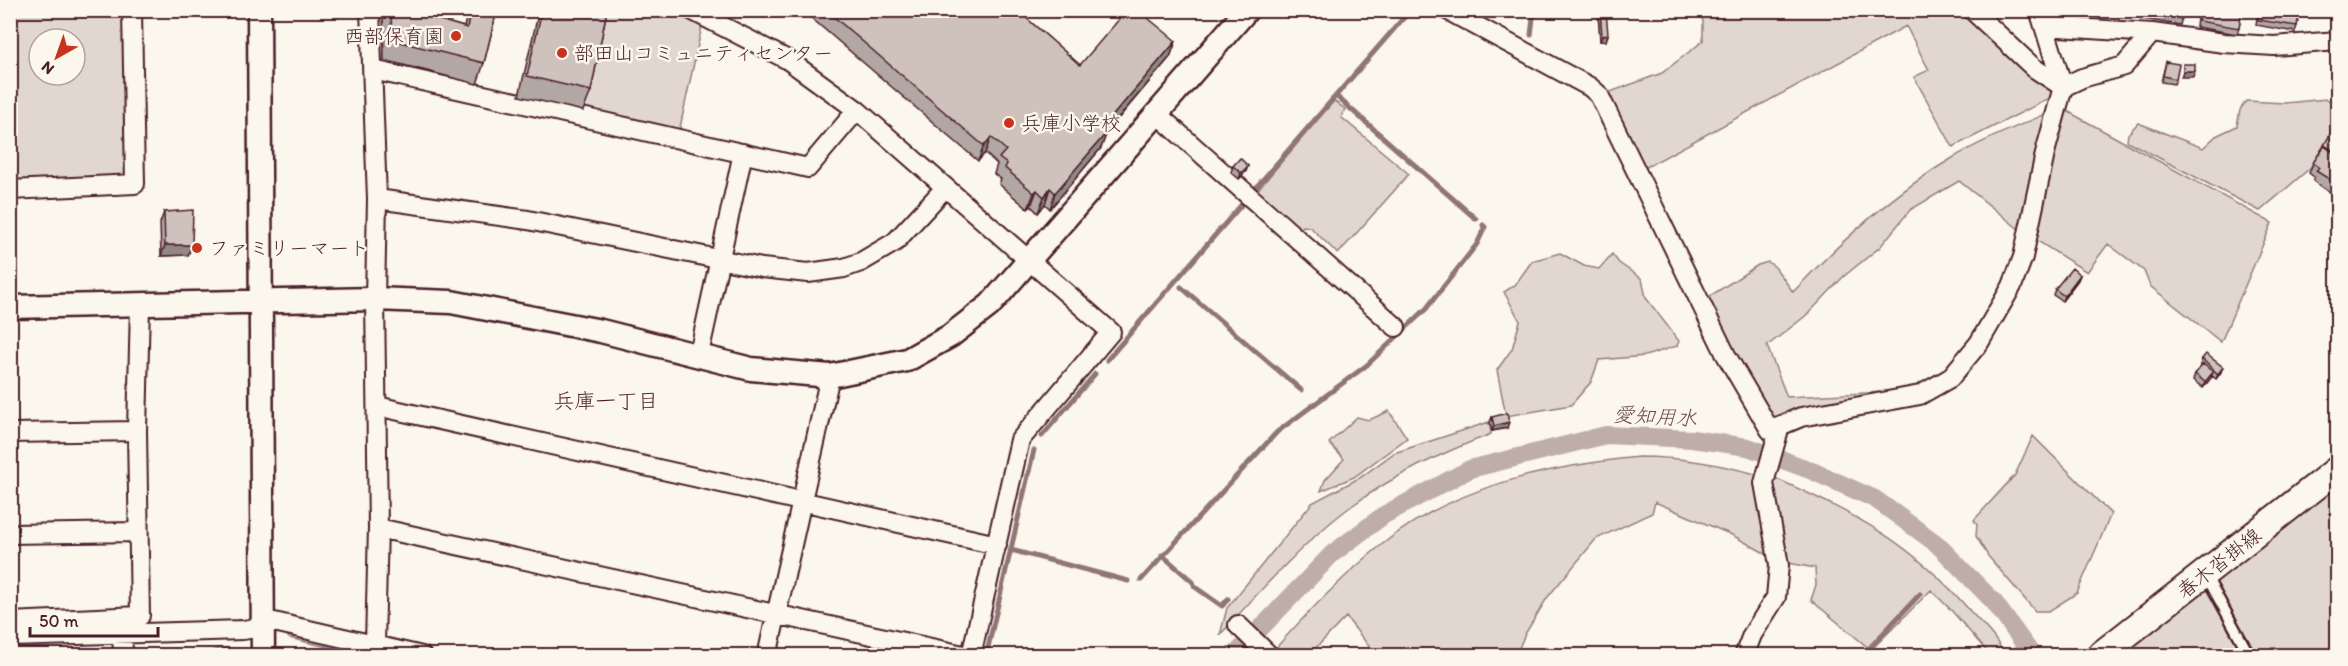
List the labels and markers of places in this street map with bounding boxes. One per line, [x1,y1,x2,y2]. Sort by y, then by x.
place label: 西部保育園 [344,24,444,48]
marker: 西部保育園 [449,29,463,43]
place label: 部田山コミュニティセンター [574,41,833,65]
marker: 部田山コミュニティセンター [555,46,569,60]
place label: 兵庫小学校 [1021,111,1121,135]
marker: 兵庫小学校 [1002,116,1016,130]
place label: ファミリーマート [209,236,369,260]
marker: ファミリーマート [190,241,204,255]

